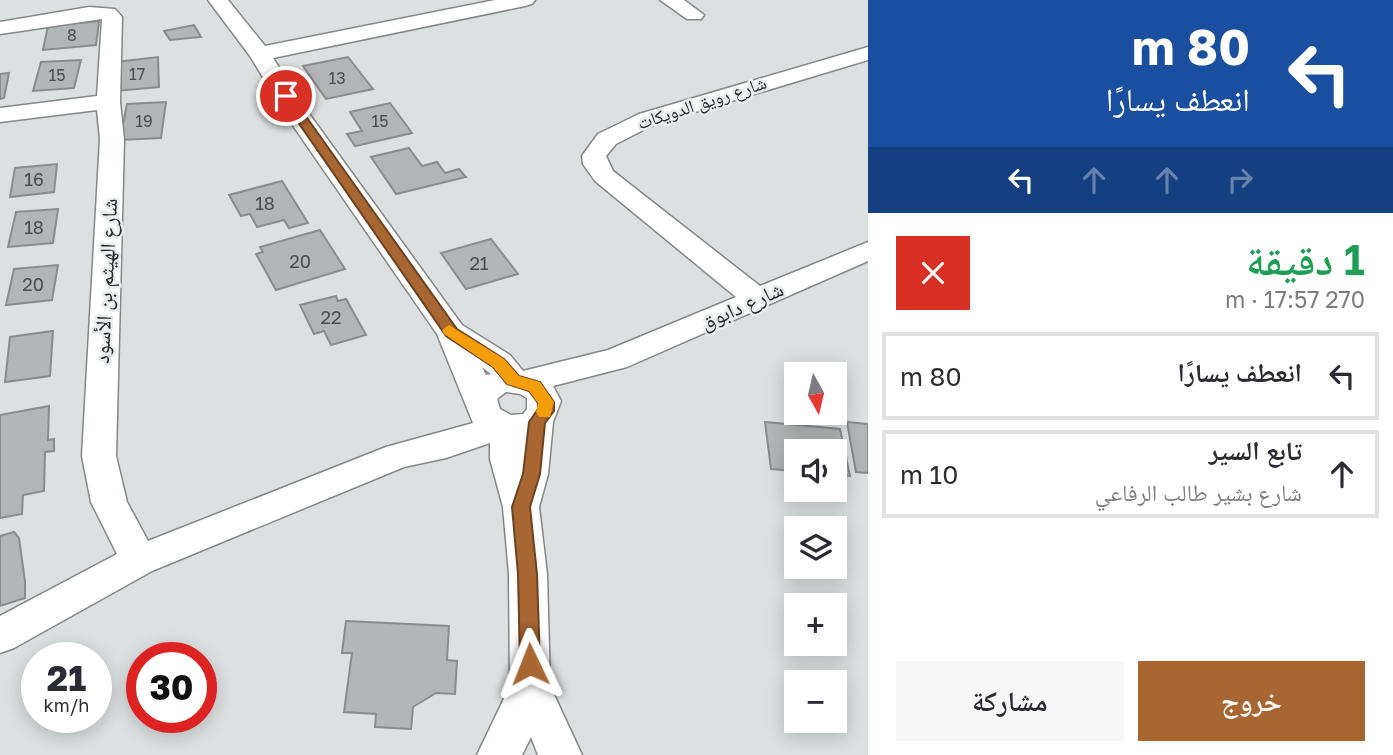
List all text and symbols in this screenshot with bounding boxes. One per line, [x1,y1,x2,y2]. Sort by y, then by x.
text: 80 m [1132,17,1250,76]
house number: 8 [67,25,77,45]
icon: left [1274,28,1365,119]
house number: 17 [129,64,145,84]
house number: 15 [48,65,66,85]
pin [256,66,316,126]
house number: 13 [328,68,346,88]
street label: شارع رويق الدويكات [634,71,769,134]
icon: arrive [267,77,305,115]
text: انعطف يسارًا [1106,80,1250,118]
house number: 19 [135,111,153,131]
house number: 15 [371,111,389,131]
icon: left [1002,161,1040,199]
icon: ahead [1075,161,1113,199]
icon: ahead [1148,161,1186,199]
icon: right [1221,161,1259,199]
house number: 16 [24,168,44,190]
house number: 18 [255,192,275,214]
street label: شارع الهيثم بن الأسود [88,198,124,364]
house number: 18 [24,216,44,238]
text: 1 دقيقة [1246,234,1365,284]
button: close [896,236,970,310]
house number: 20 [289,250,311,272]
house number: 21 [469,252,489,274]
house number: 20 [22,273,44,295]
street label: شارع دابوق [696,275,788,336]
text: 270 m · 17:57 [1225,285,1365,313]
house number: 22 [321,306,341,328]
text: انعطف يسارًا [1178,357,1302,388]
icon: left [1323,357,1361,395]
text: 80 m [900,361,962,392]
north arrow [784,362,847,425]
map controls [784,362,847,733]
text: تابع السير [1209,435,1302,466]
button: sound [784,439,847,502]
icon: ahead [1323,455,1361,493]
text: 10 m [900,459,958,490]
text: شارع بشير طالب الرفاعي [1095,478,1302,506]
button: layers [784,516,847,579]
button: + [784,593,847,656]
position arrow [493,627,567,701]
speed limit sign: 30 [126,642,217,733]
text: 21 [47,657,86,699]
button: مشاركة [896,661,1124,741]
button: خروج [1138,661,1365,741]
button: − [784,670,847,733]
text: km/h [44,694,89,716]

